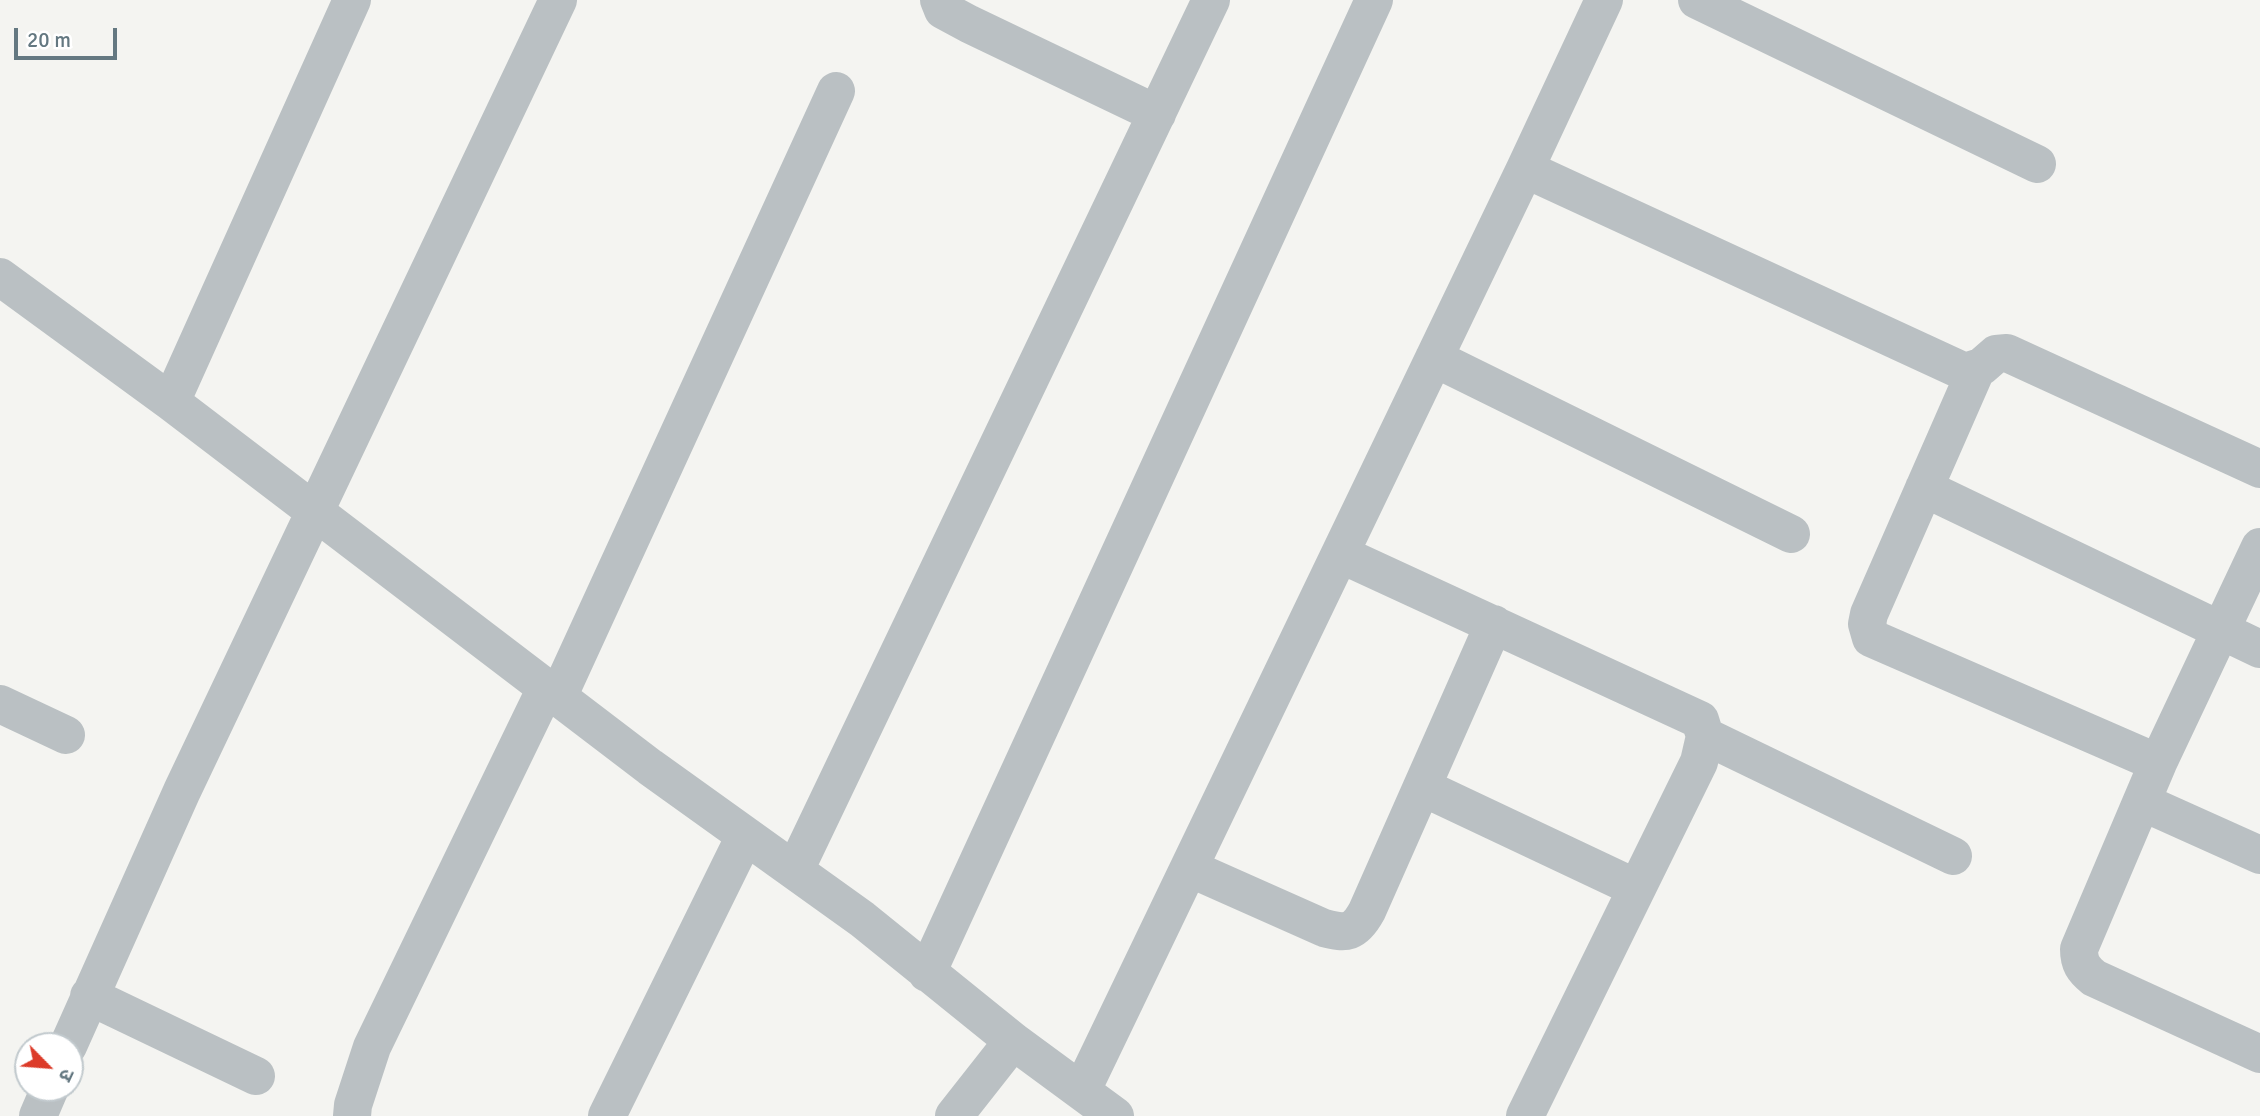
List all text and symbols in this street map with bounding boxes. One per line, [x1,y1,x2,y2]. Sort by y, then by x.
scale bar [18,14,121,58]
text: 20 m [27,27,71,53]
north arrow [14,1032,84,1102]
text: उ [53,1065,79,1085]

